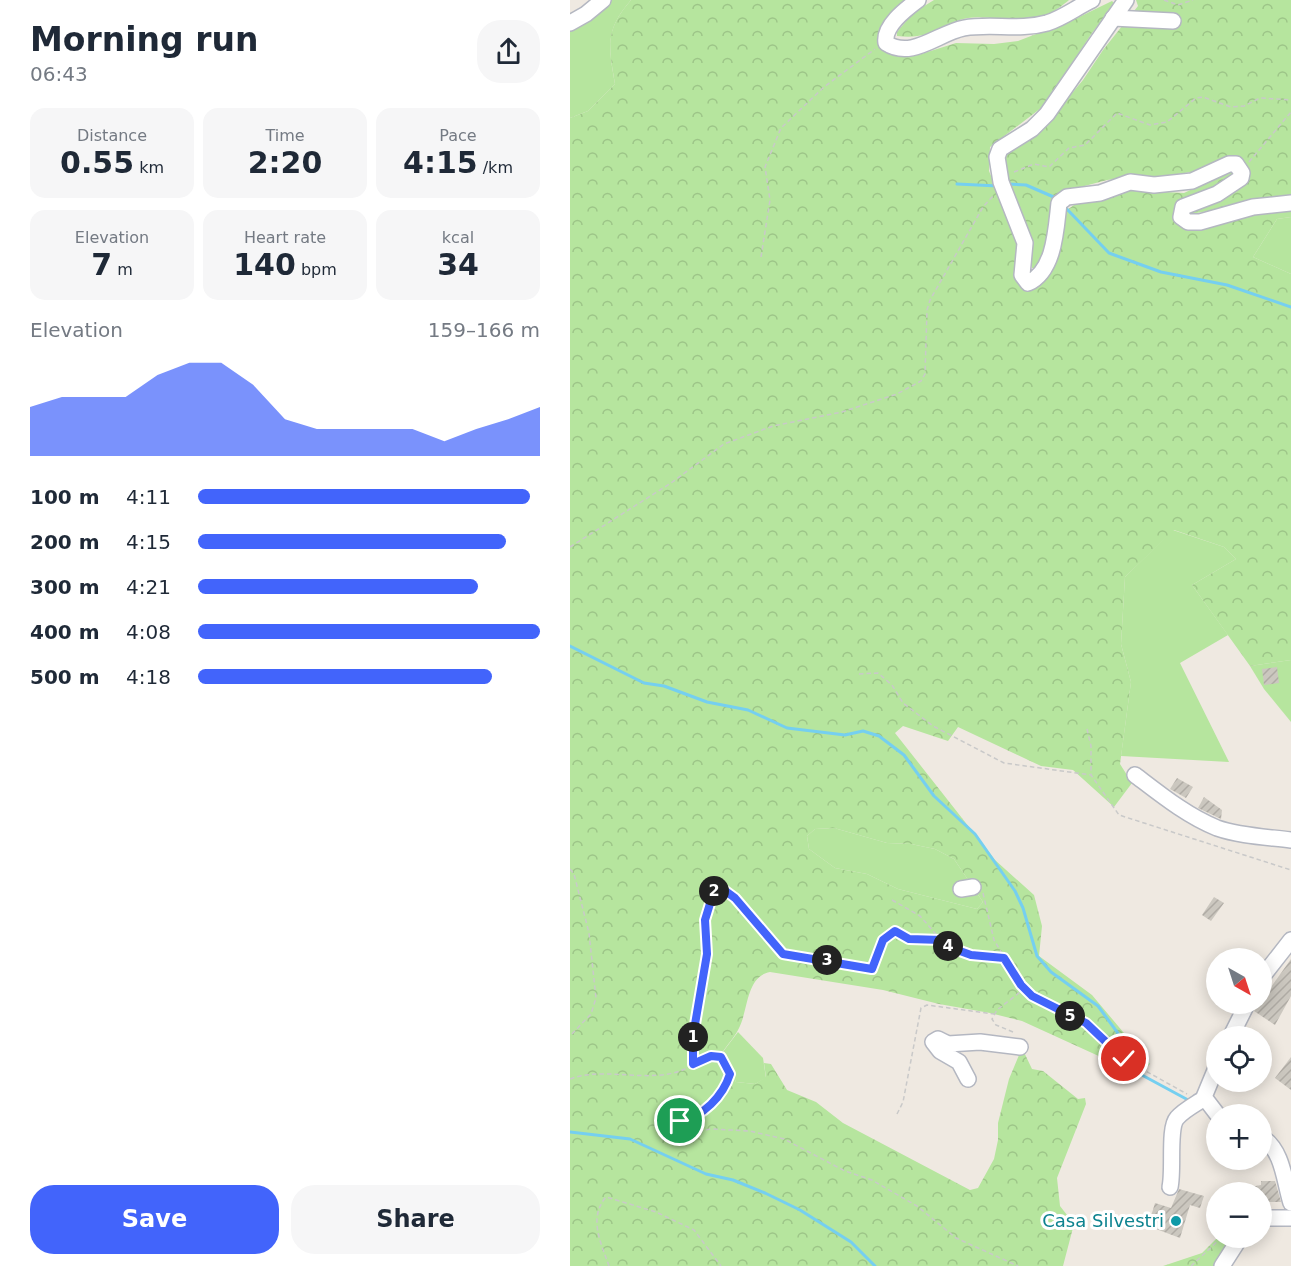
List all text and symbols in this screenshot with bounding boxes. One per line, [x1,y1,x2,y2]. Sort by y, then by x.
text: Morning run [30,20,258,59]
button: share [477,20,540,83]
text: 06:43 [30,62,88,86]
text: Distance [77,126,147,145]
text: Time [265,126,305,145]
text: Pace [439,126,477,145]
text: 0.55 [60,145,134,180]
text: 2:20 [248,145,322,180]
text: 4:15 [403,145,478,180]
text: km [134,158,164,177]
text: /km [478,158,513,177]
text: Elevation [75,228,149,247]
text: Heart rate [244,228,326,247]
text: kcal [442,228,474,247]
text: 7 [91,247,112,282]
text: 140 [233,247,296,282]
text: 34 [437,247,479,282]
text: m [112,260,133,279]
text: bpm [296,260,337,279]
text: Elevation [30,318,123,342]
text: 159–166 m [428,318,540,342]
text: 100 m [30,485,100,509]
text: 4:11 [126,485,171,509]
text: 200 m [30,530,100,554]
text: 4:15 [126,530,171,554]
text: 300 m [30,575,100,599]
text: 4:21 [126,575,171,599]
text: 400 m [30,620,100,644]
text: 4:08 [126,620,171,644]
text: 500 m [30,665,100,689]
text: 4:18 [126,665,171,689]
pin: 2 [699,876,729,906]
text: 2 [708,881,720,900]
pin: 4 [933,931,963,961]
text: 4 [942,936,954,955]
pin: 3 [812,945,842,975]
north arrow [1206,948,1272,1014]
map controls [1206,948,1272,1248]
text: 3 [821,950,833,969]
pin: 5 [1055,1001,1085,1031]
text: 5 [1064,1006,1076,1025]
pin: 1 [678,1022,708,1052]
button: locate [1206,1026,1272,1092]
text: 1 [687,1027,699,1046]
pin [1098,1033,1149,1084]
icon: check [1107,1042,1140,1075]
pin [654,1095,705,1146]
icon: arrive [663,1104,696,1137]
button: + [1206,1104,1272,1170]
button: − [1206,1182,1272,1248]
button: Save [30,1185,279,1254]
button: Share [291,1185,540,1254]
place label: Casa Silvestri [1042,1210,1164,1231]
marker: Casa Silvestri [1169,1214,1183,1228]

